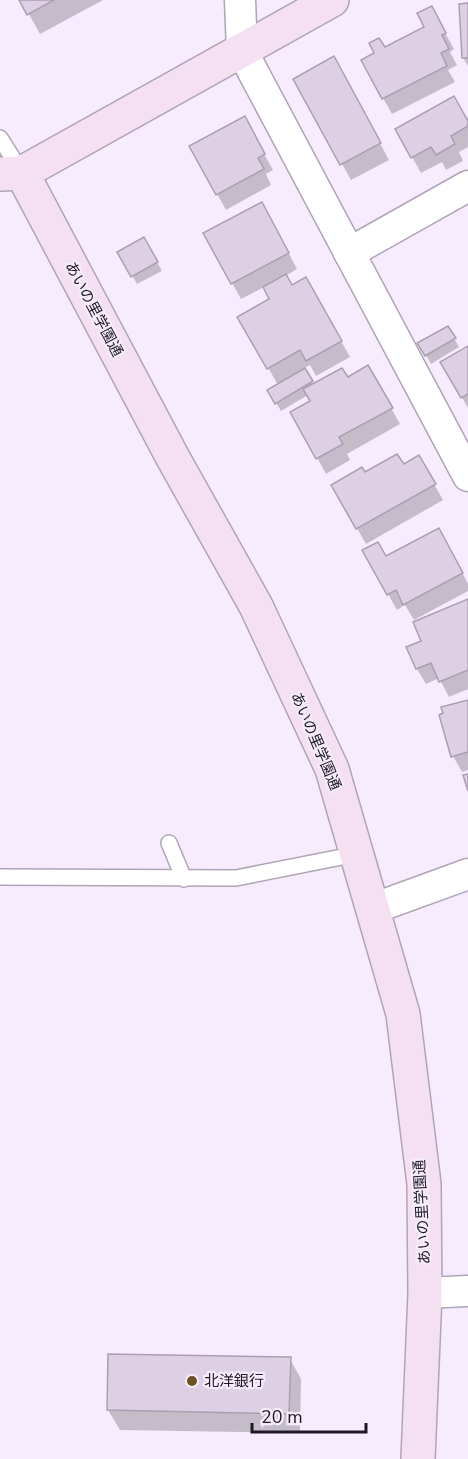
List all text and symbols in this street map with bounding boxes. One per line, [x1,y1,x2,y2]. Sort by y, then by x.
street label: あいの里学園通 [61,258,127,360]
street label: あいの里学園通 [286,689,346,793]
street label: あいの里学園通 [409,1159,435,1265]
place label: 北洋銀行 [204,1371,264,1391]
marker: 北洋銀行 [185,1374,199,1388]
scale bar [252,1396,366,1434]
text: 20 m [261,1405,303,1429]

